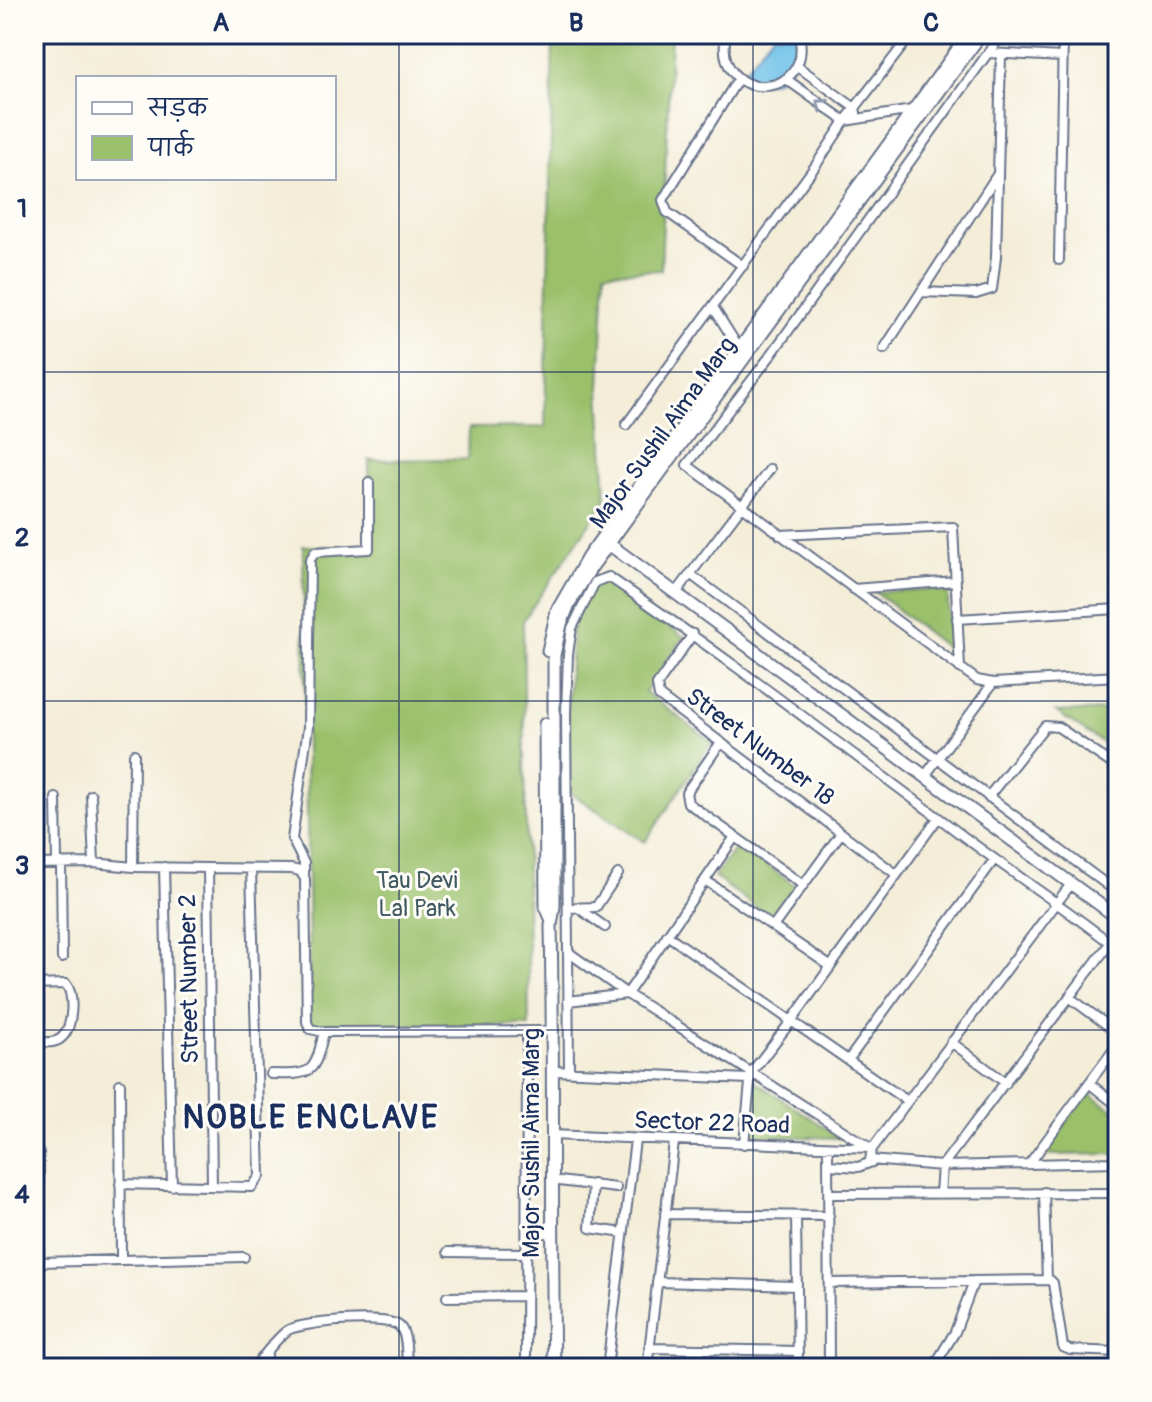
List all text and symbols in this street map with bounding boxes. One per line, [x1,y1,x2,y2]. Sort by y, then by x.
text: A [213,7,230,39]
text: B [569,7,583,39]
text: C [923,7,939,39]
legend [76,76,336,180]
text: सड़क [146,94,209,123]
one-way arrow [815,99,829,114]
text: पार्क [146,129,195,163]
text: 1 [17,193,27,225]
street label: Major Sushil Aima Marg [584,331,742,535]
text: 2 [15,522,29,554]
street label: Street Number 18 [680,682,840,812]
text: 3 [15,850,29,882]
park label: Tau Devi Lal Park [376,866,458,923]
street label: Street Number 2 [173,894,205,1064]
street label: Major Sushil Aima Marg [517,1028,546,1258]
district label: NOBLE ENCLAVE [183,1098,439,1138]
street label: Sector 22 Road [633,1106,791,1140]
text: 4 [14,1179,30,1211]

